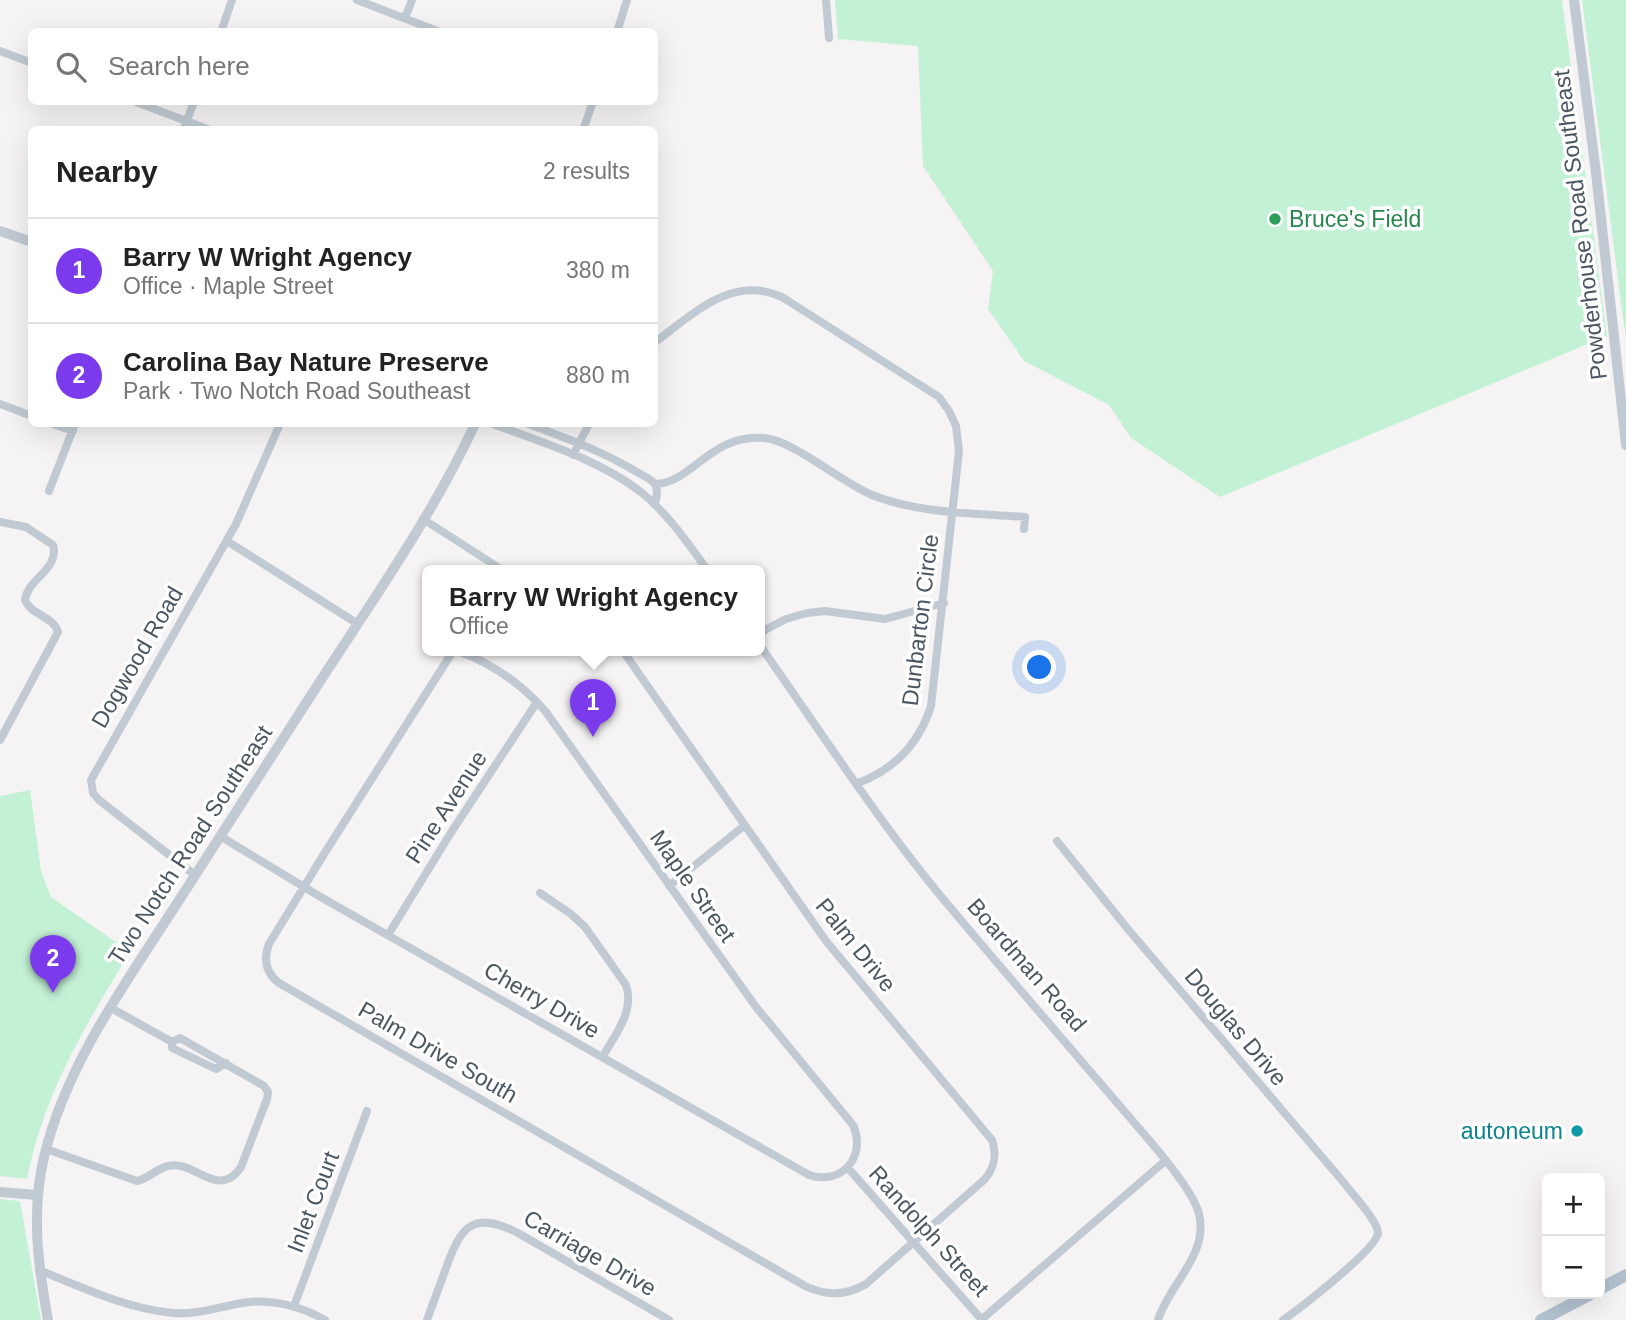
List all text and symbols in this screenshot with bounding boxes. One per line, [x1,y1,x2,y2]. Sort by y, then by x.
search box [28,28,658,105]
icon: search [52,48,90,86]
text: Search here [108,51,250,81]
street label: Powderhouse Road Southeast [1548,68,1612,381]
text: Nearby [56,155,158,188]
text: 2 results [543,158,630,184]
place label: Bruce's Field [1289,206,1421,232]
marker: Bruce's Field [1267,211,1283,227]
text: Barry W Wright Agency [123,242,412,272]
text: 1 [73,257,85,283]
text: 380 m [566,257,630,283]
text: Office · Maple Street [123,273,334,299]
text: Carolina Bay Nature Preserve [123,347,489,377]
text: 2 [73,362,85,388]
text: 880 m [566,362,630,388]
text: Park · Two Notch Road Southeast [123,378,470,404]
street label: Dunbarton Circle [897,533,943,707]
popup [422,565,765,656]
street label: Dogwood Road [86,582,188,732]
text: Barry W Wright Agency [449,582,738,612]
text: Office [449,613,509,639]
your location [1022,650,1056,684]
pin: 1 [570,679,616,737]
street label: Two Notch Road Southeast [103,720,277,969]
street label: Pine Avenue [400,746,492,868]
street label: Maple Street [645,825,741,947]
street label: Palm Drive [811,893,901,997]
street label: Boardman Road [962,893,1092,1037]
pin: 2 [30,935,76,993]
street label: Cherry Drive [480,956,604,1044]
street label: Douglas Drive [1180,963,1292,1091]
street label: Palm Drive South [354,996,522,1108]
place label: autoneum [1461,1118,1563,1144]
marker: autoneum [1569,1123,1585,1139]
street label: Inlet Court [282,1147,344,1256]
street label: Randolph Street [864,1161,995,1302]
map controls [1542,1173,1605,1299]
button: + [1542,1173,1605,1236]
street label: Carriage Drive [519,1205,661,1301]
button: − [1542,1236,1605,1299]

